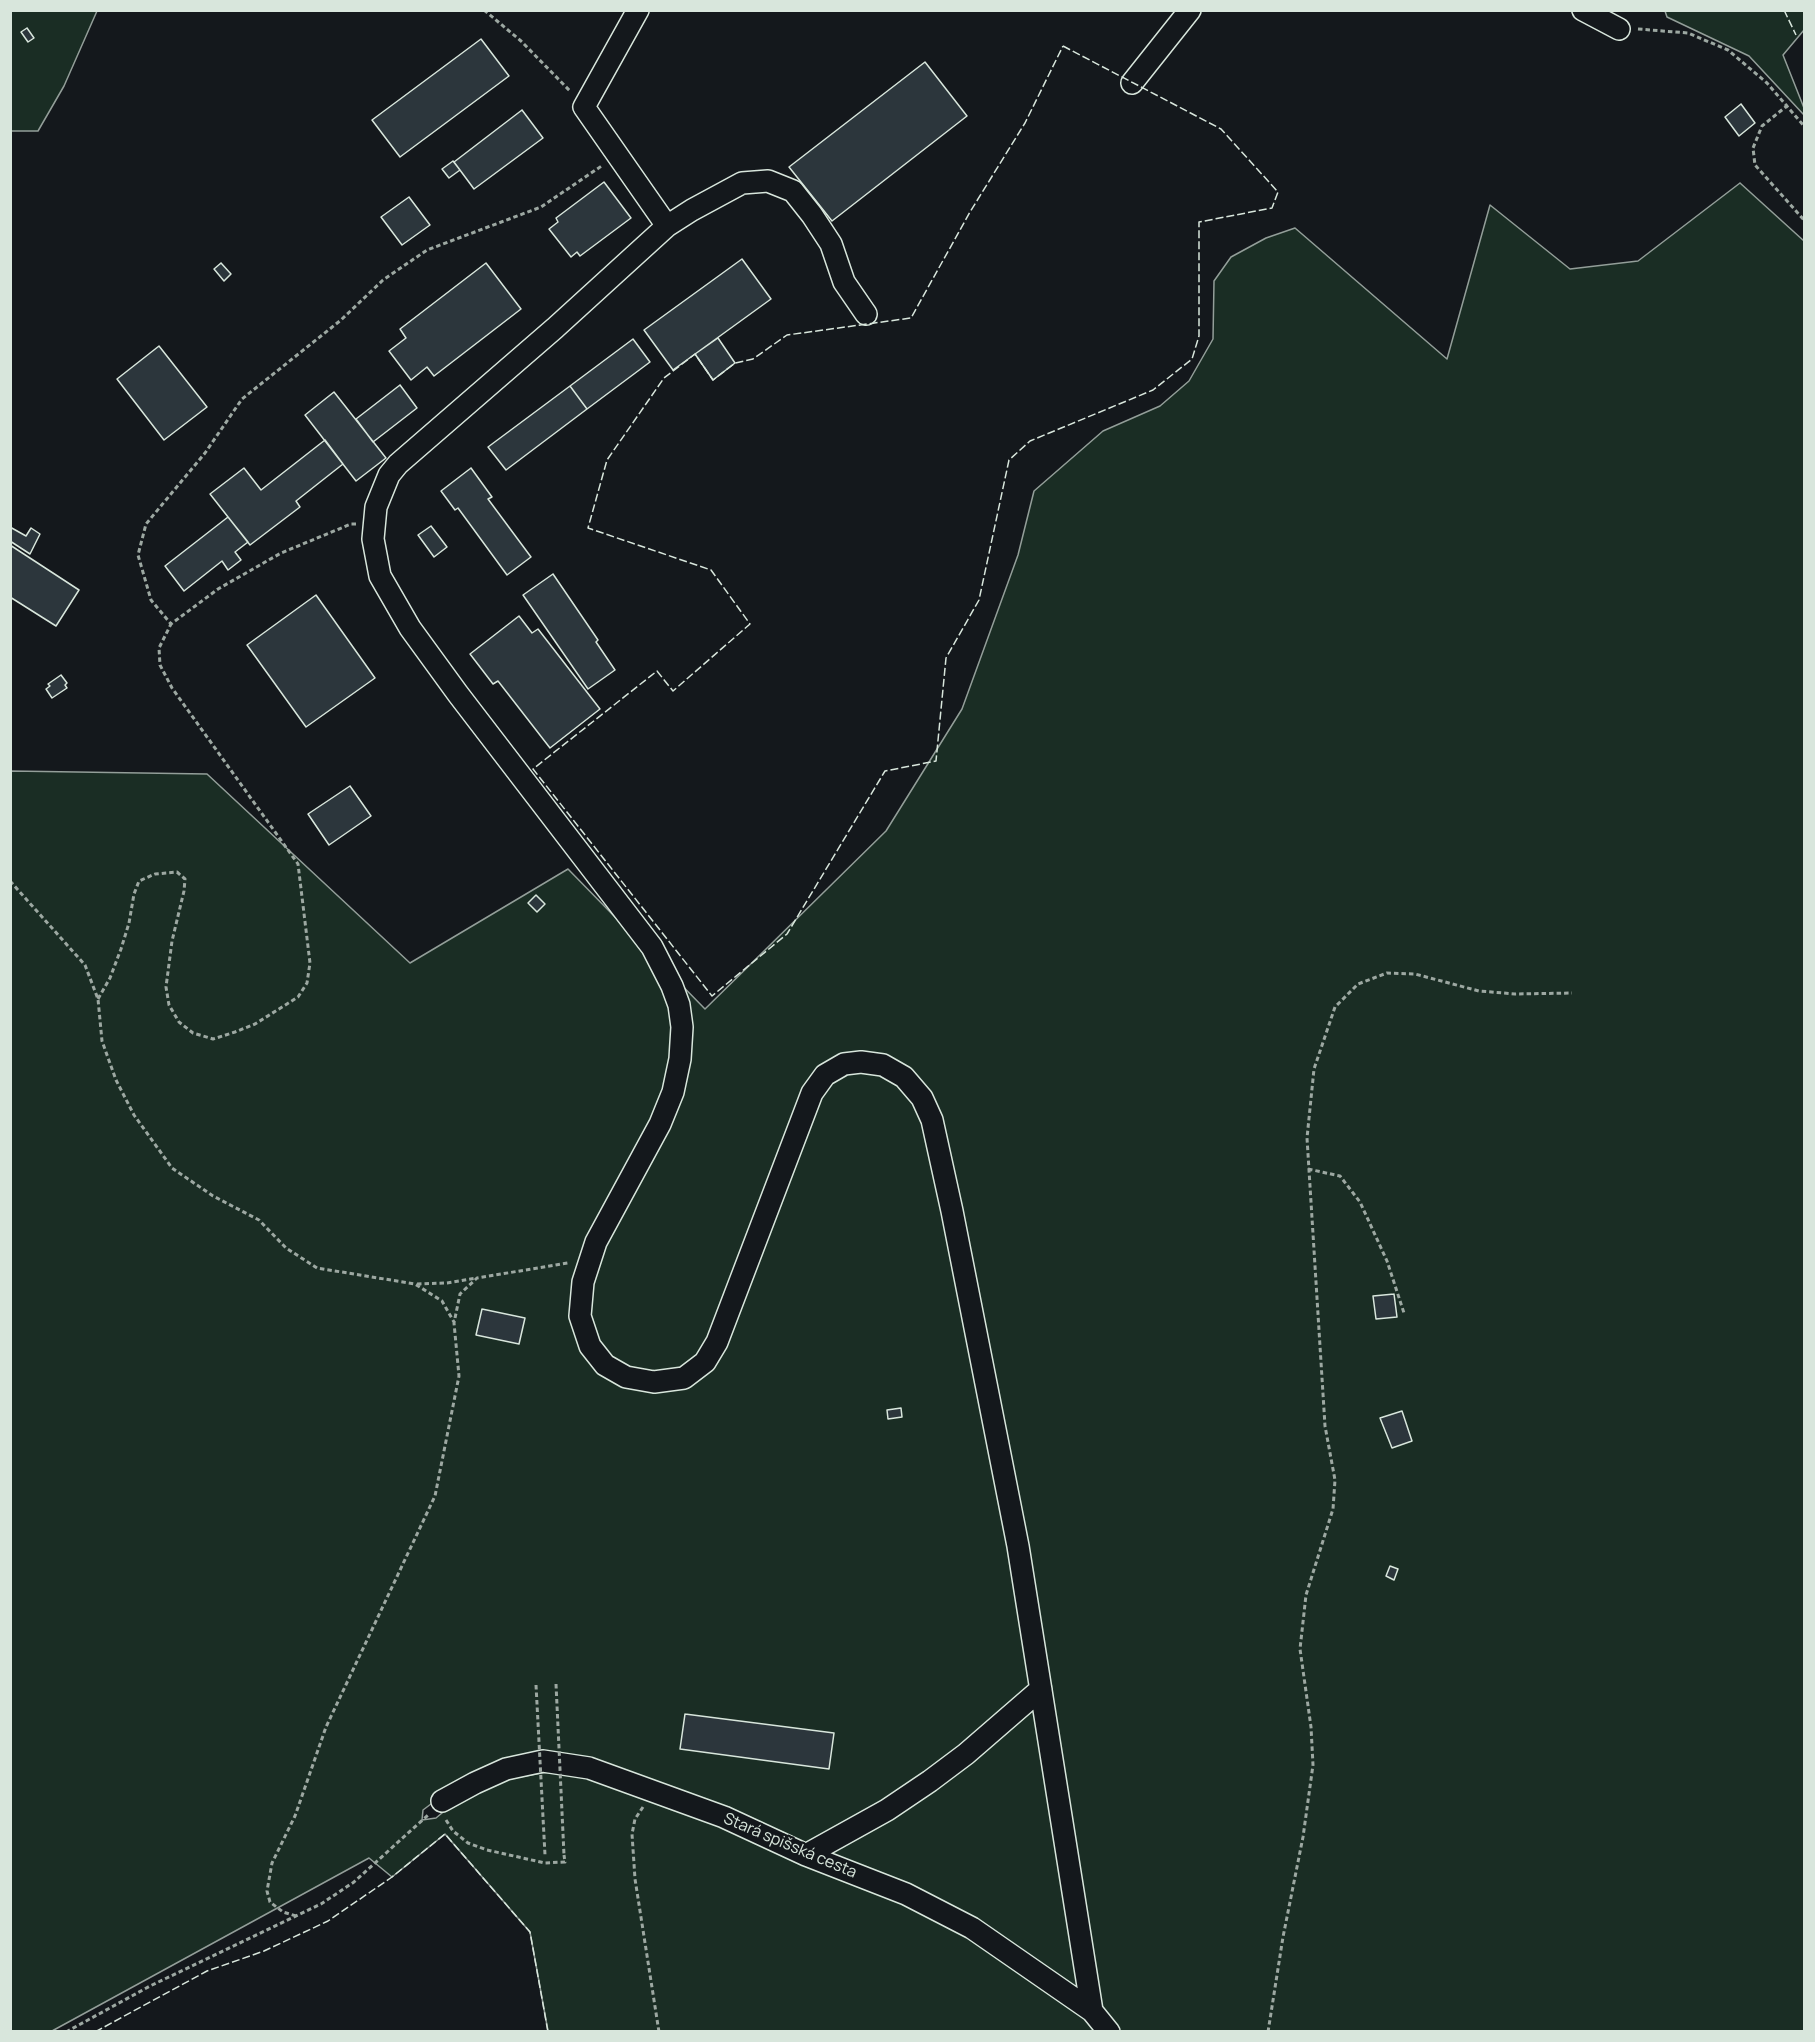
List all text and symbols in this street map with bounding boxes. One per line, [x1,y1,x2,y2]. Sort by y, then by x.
street label: Stará spišská cesta [721,1809,859,1883]

